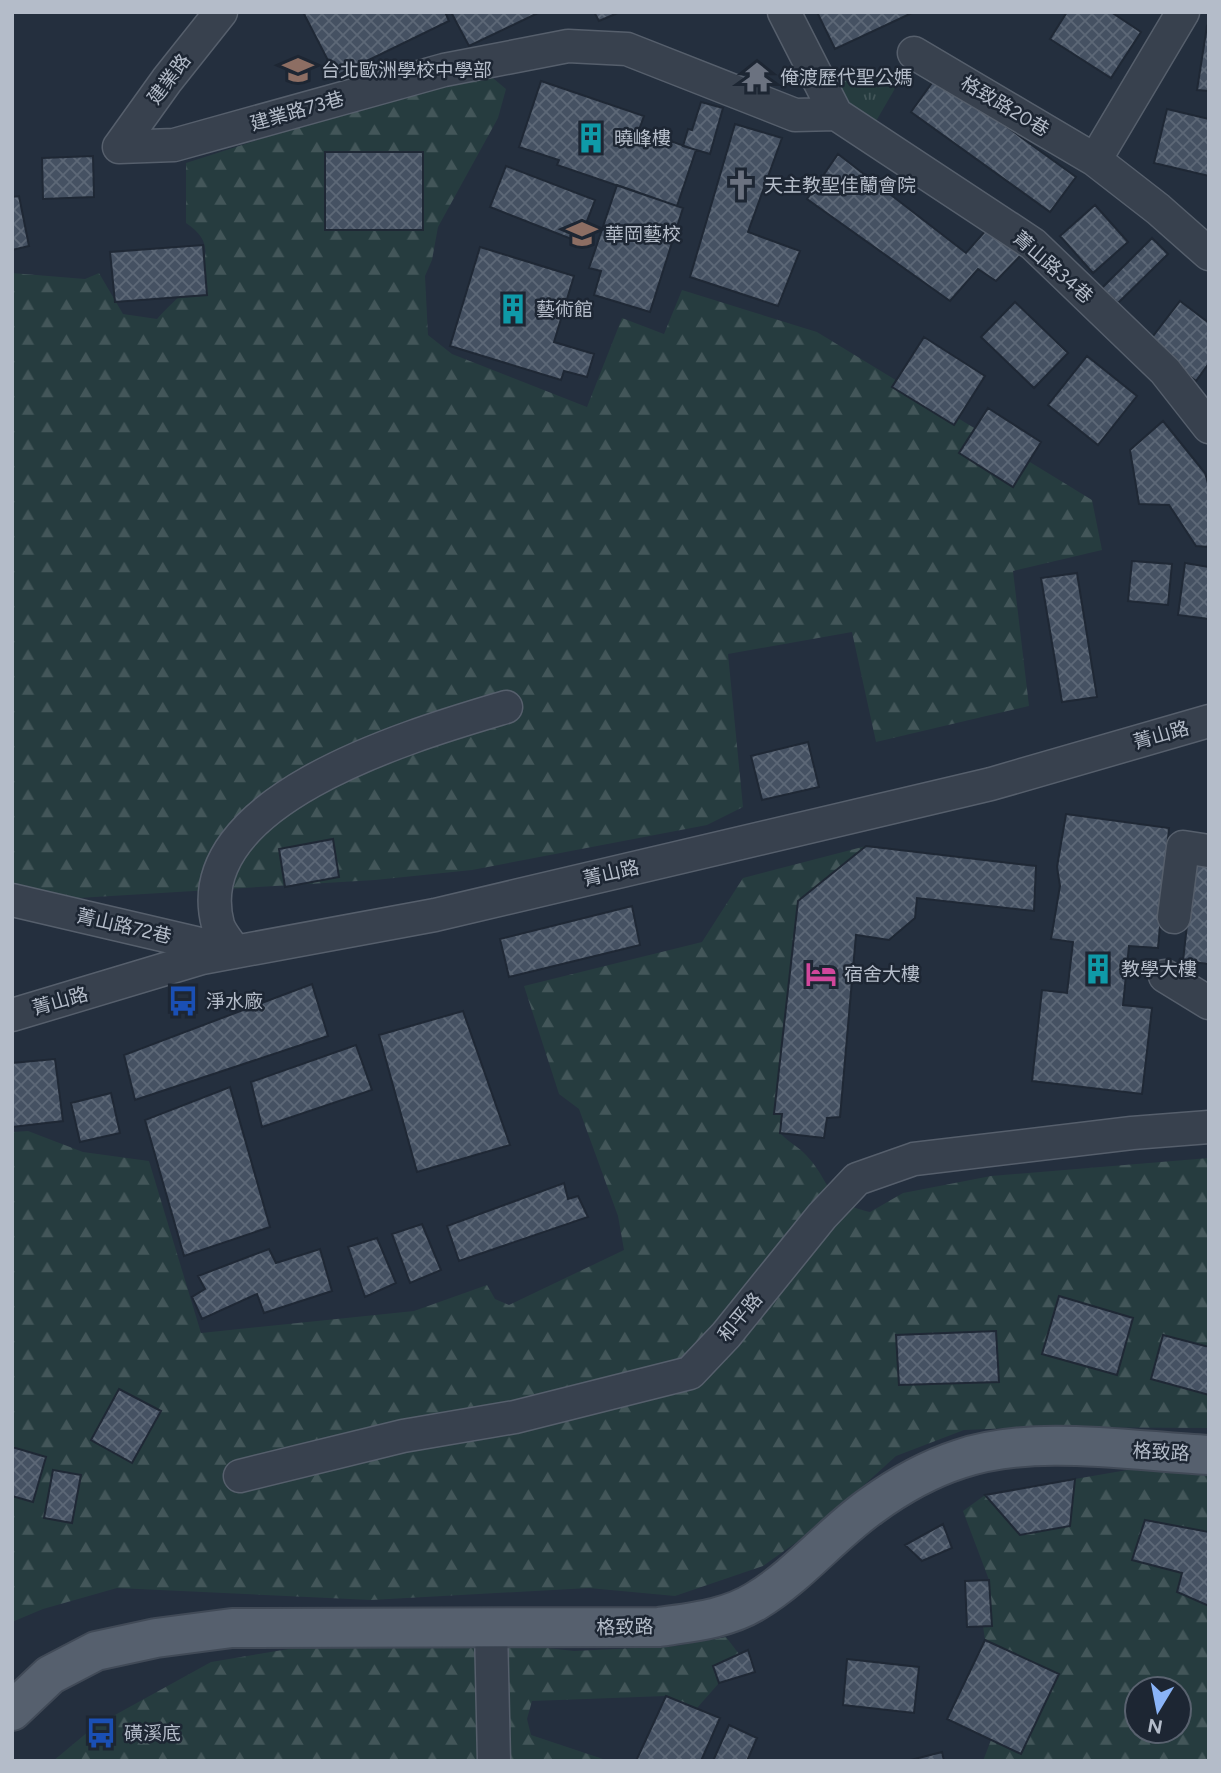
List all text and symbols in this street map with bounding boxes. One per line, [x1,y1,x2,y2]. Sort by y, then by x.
street label: 建業路 [143,49,195,109]
school or university icon: 台北歐洲學校中學部 [281,53,315,87]
place label: 台北歐洲學校中學部 [321,59,492,82]
temple icon: 俺渡歷代聖公媽 [740,60,774,94]
place label: 俺渡歷代聖公媽 [780,66,913,89]
street label: 格致路20巷 [957,71,1053,141]
street label: 建業路73巷 [247,87,347,135]
building icon: 曉峰樓 [574,121,608,155]
place label: 曉峰樓 [614,127,671,150]
church icon: 天主教聖佳蘭會院 [724,168,758,202]
place label: 天主教聖佳蘭會院 [764,174,916,197]
school or university icon: 華岡藝校 [565,217,599,251]
place label: 華岡藝校 [605,223,681,246]
street label: 菁山路34巷 [1008,226,1098,308]
building icon: 藝術館 [496,292,530,326]
place label: 藝術館 [536,298,593,321]
street label: 菁山路 [1130,716,1192,754]
street label: 菁山路 [581,855,641,891]
street label: 菁山路72巷 [74,904,174,948]
building icon: 教學大樓 [1081,952,1115,986]
hotel icon: 宿舍大樓 [804,957,838,991]
place label: 教學大樓 [1121,958,1197,981]
place label: 宿舍大樓 [844,963,920,986]
street label: 菁山路 [29,982,91,1020]
bus stop icon: 淨水廠 [166,984,200,1018]
place label: 淨水廠 [206,990,263,1013]
street label: 和平路 [713,1288,767,1346]
street label: 格致路 [1132,1439,1190,1465]
street label: 格致路 [596,1615,654,1639]
north arrow [1123,1675,1193,1745]
text: N [1146,1714,1164,1739]
bus stop icon: 磺溪底 [84,1716,118,1750]
place label: 磺溪底 [124,1722,181,1745]

